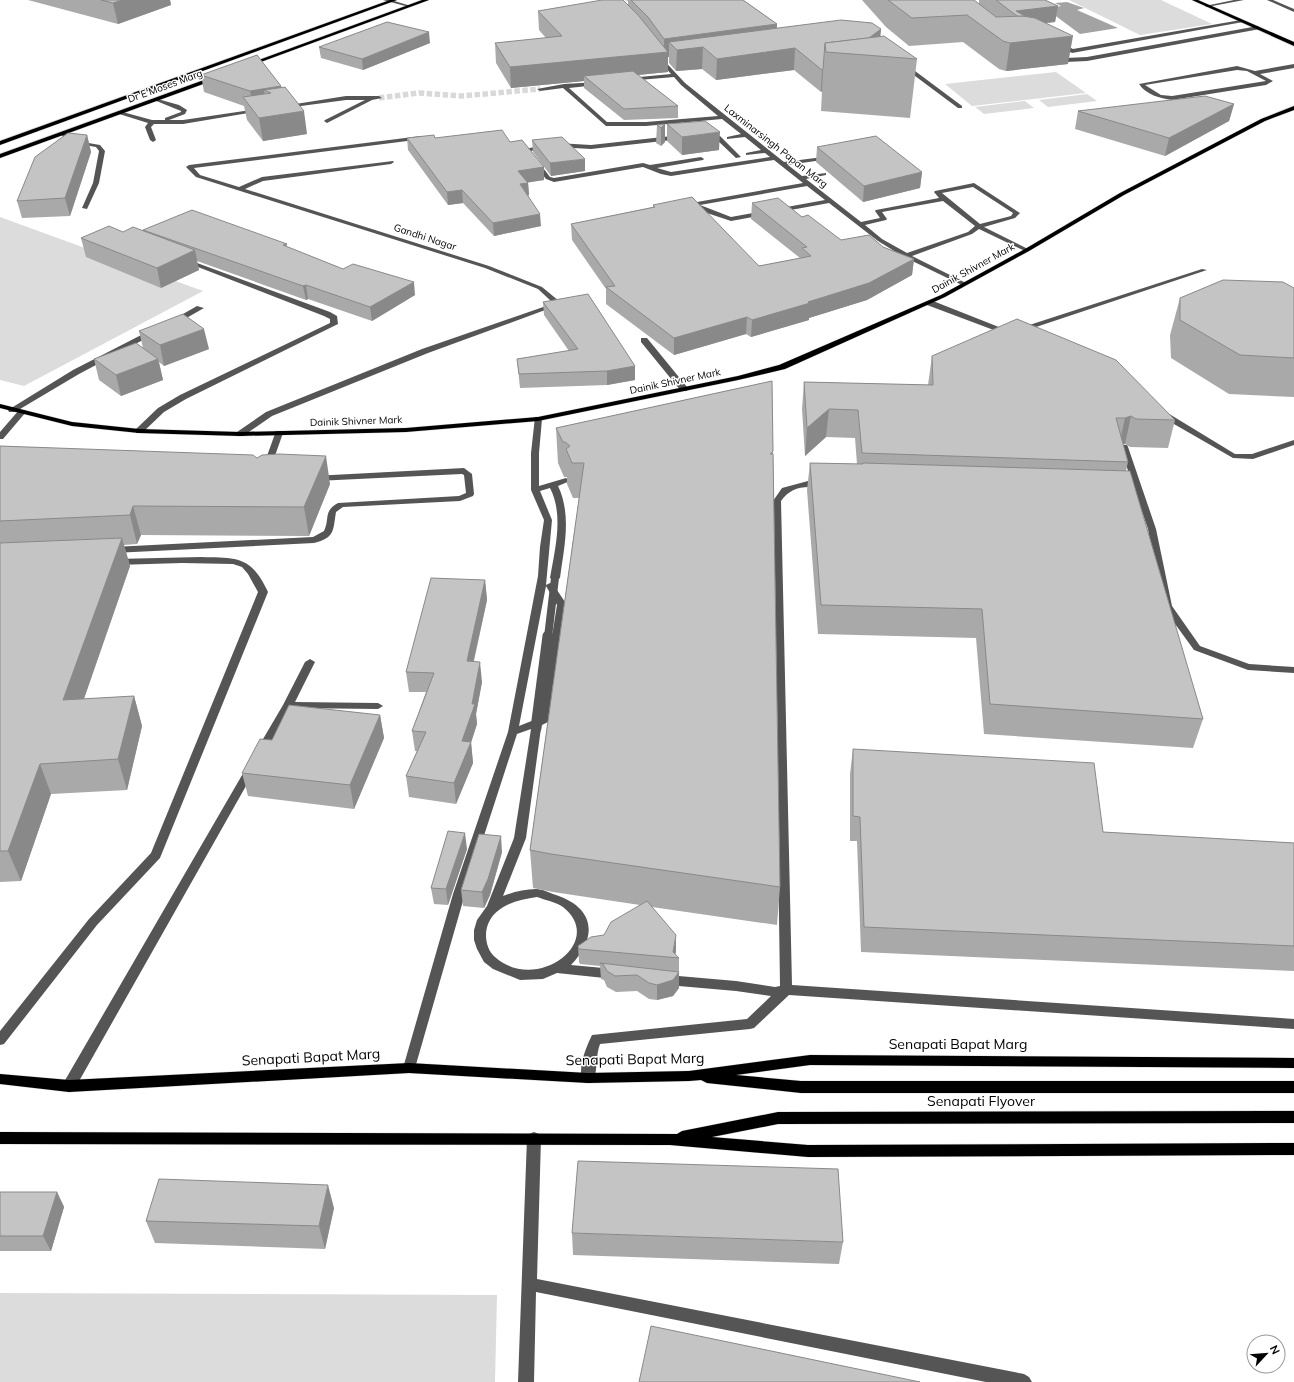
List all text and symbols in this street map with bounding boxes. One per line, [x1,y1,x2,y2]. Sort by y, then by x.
street label: Dr E Moses Marg [126,66,204,106]
street label: Laxminarsingh Papan Marg [722,101,830,191]
street label: Gandhi Nagar [392,221,458,253]
street label: Dainik Shivner Mark [929,239,1017,296]
street label: Dainik Shivner Mark [628,365,722,397]
street label: Dainik Shivner Mark [310,413,403,429]
street label: Senapati Bapat Marg [889,1035,1027,1053]
street label: Senapati Bapat Marg [241,1044,381,1070]
street label: Senapati Bapat Marg [565,1049,705,1069]
street label: Senapati Flyover [927,1092,1036,1110]
north arrow [1246,1334,1286,1374]
text: N [1267,1343,1283,1356]

